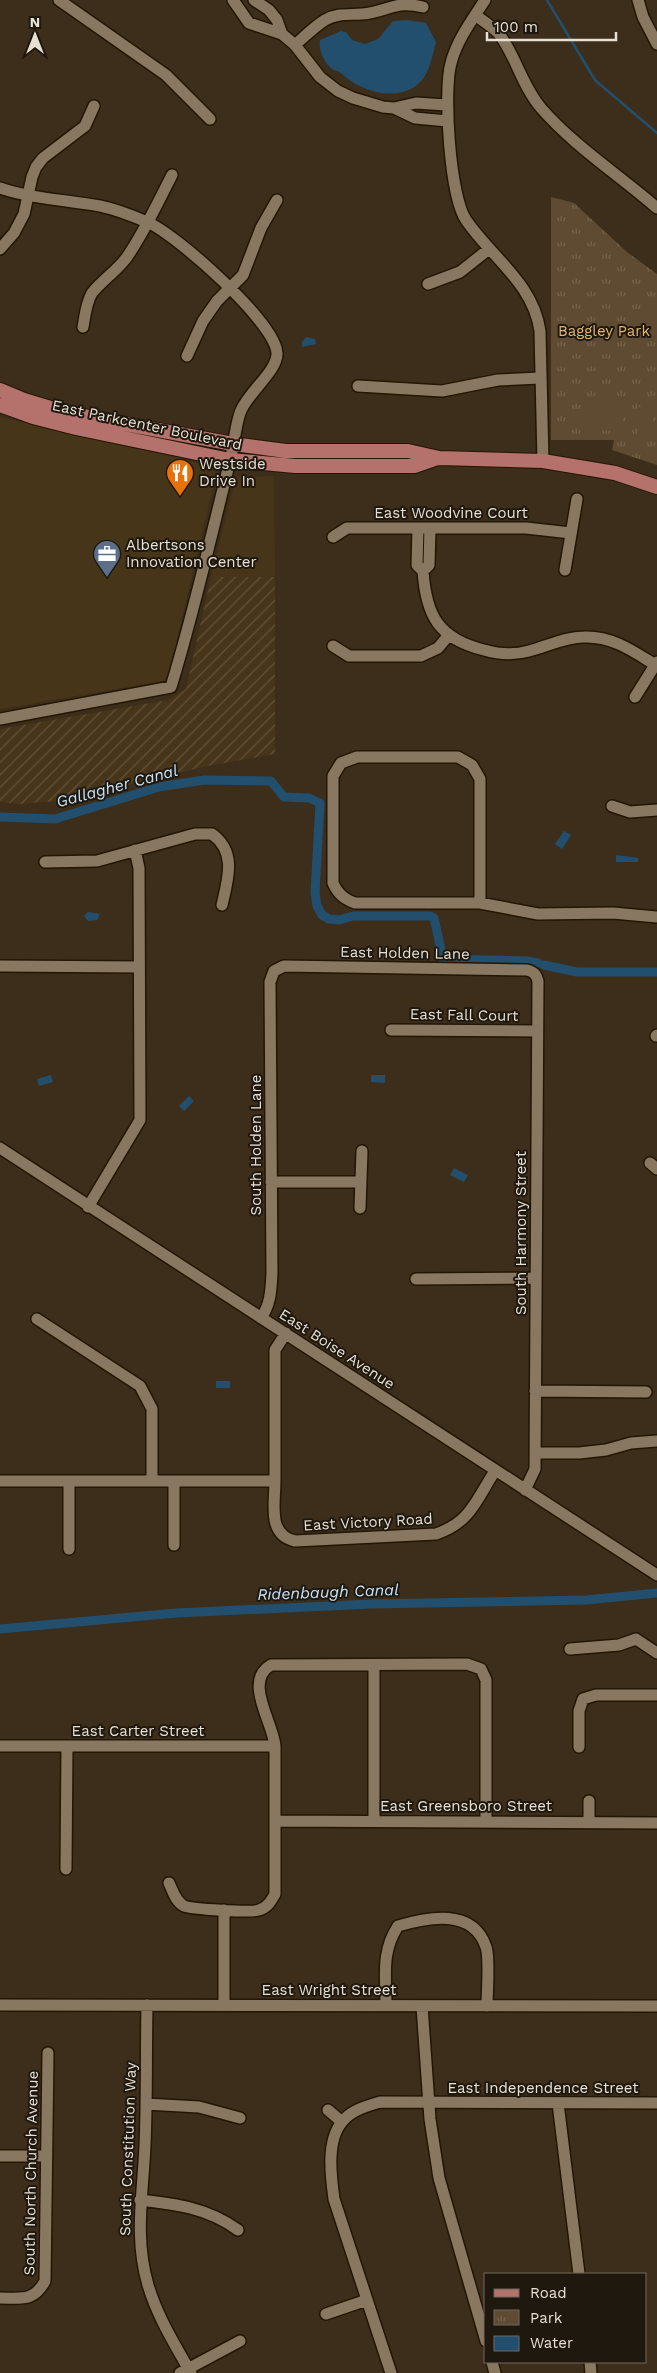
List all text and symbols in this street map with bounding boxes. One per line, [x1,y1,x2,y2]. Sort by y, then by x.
north arrow [10,10,60,60]
scale bar [487,10,616,42]
text: N [30,14,40,30]
text: 100 m [494,18,538,36]
park label: Baggley Park [558,322,650,340]
street label: East Parkcenter Boulevard [50,396,244,454]
place label: Westside Drive In [199,455,266,490]
restaurant icon: Westside Drive In [165,458,195,497]
street label: East Woodvine Court [374,504,529,522]
place label: Albertsons Innovation Center [126,536,257,571]
office icon: Albertsons Innovation Center [92,539,122,578]
water label: Gallagher Canal [54,761,180,811]
street label: East Holden Lane [340,943,470,963]
street label: East Fall Court [410,1005,519,1025]
street label: South Holden Lane [247,1075,265,1215]
street label: South Harmony Street [512,1150,530,1315]
street label: East Boise Avenue [276,1305,398,1393]
street label: East Victory Road [303,1510,433,1534]
water label: Ridenbaugh Canal [257,1580,399,1604]
street label: East Carter Street [72,1722,205,1740]
street label: East Greensboro Street [380,1797,553,1815]
street label: East Wright Street [262,1981,397,1999]
street label: South Constitution Way [116,2062,140,2236]
street label: South North Church Avenue [20,2070,42,2276]
street label: East Independence Street [447,2079,639,2097]
legend [484,2273,647,2363]
text: Road [530,2284,567,2302]
text: Park [530,2309,563,2327]
text: Water [530,2334,573,2352]

